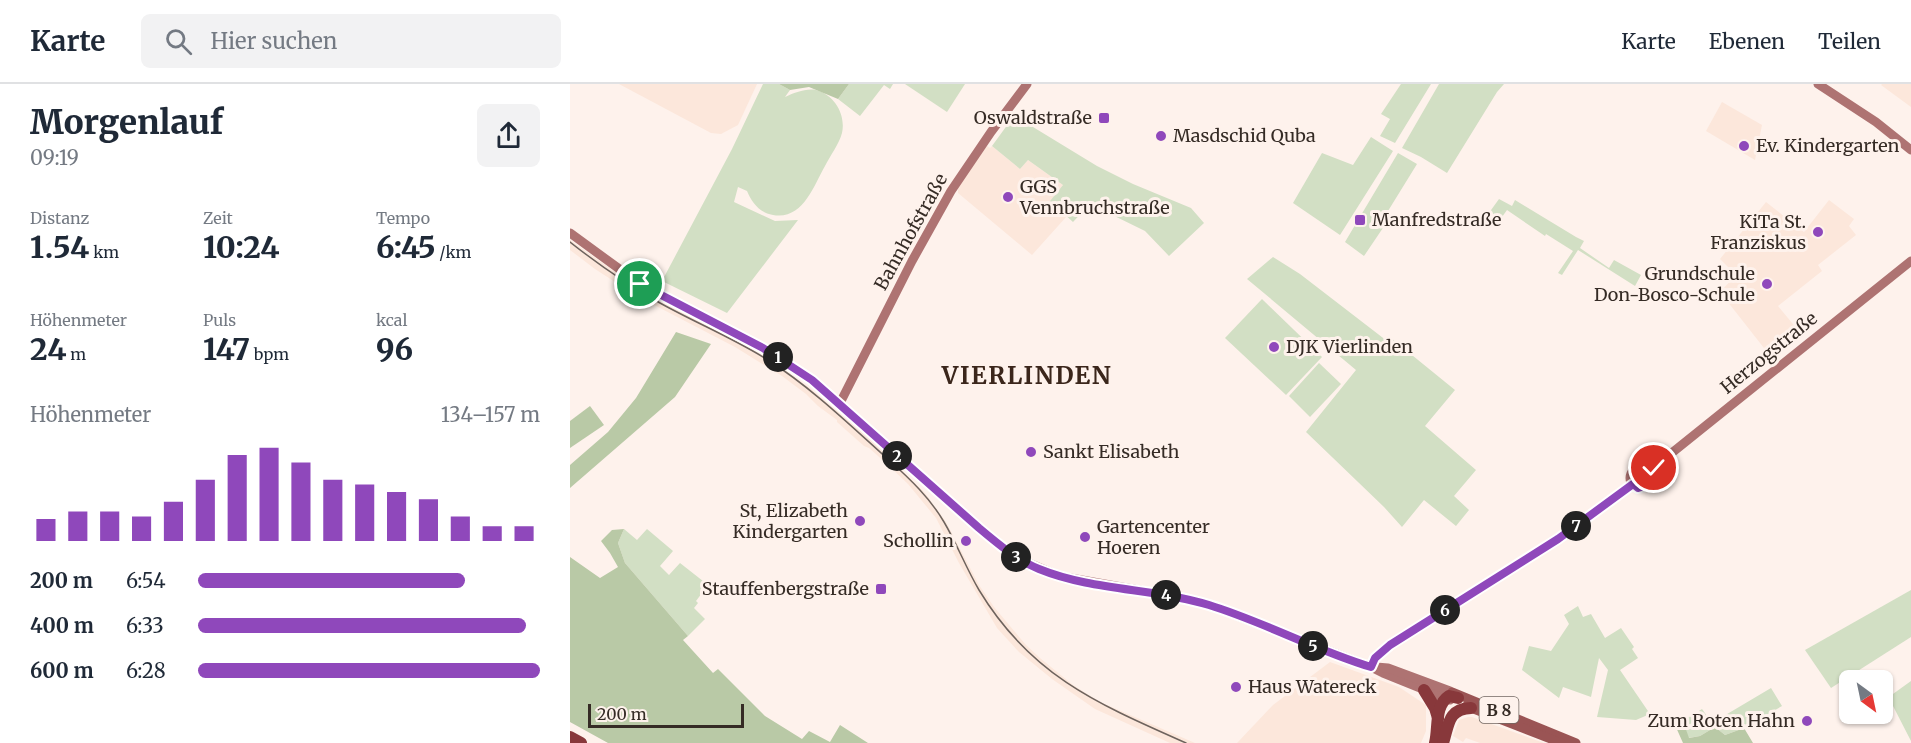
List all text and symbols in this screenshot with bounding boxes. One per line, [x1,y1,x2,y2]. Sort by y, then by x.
search box [141,14,561,68]
text: Karte [30,23,105,59]
icon: search [162,25,195,58]
text: Hier suchen [210,27,337,55]
text: Karte [1621,28,1676,55]
text: Ebenen [1709,28,1785,55]
text: Teilen [1818,28,1881,55]
text: Morgenlauf [30,102,223,143]
button: share [477,104,540,167]
place label: Oswaldstraße [974,106,1092,129]
marker: Oswaldstraße [1097,111,1111,125]
place label: Masdschid Quba [1173,124,1316,147]
marker: Masdschid Quba [1154,129,1168,143]
place label: Ev. Kindergarten [1756,134,1900,157]
marker: Ev. Kindergarten [1737,139,1751,153]
text: 09:19 [30,145,79,170]
street label: Bahnhofstraße [869,169,952,294]
place label: GGS Vennbruchstraße [1019,175,1170,219]
marker: GGS Vennbruchstraße [1001,190,1015,204]
text: Distanz [30,208,89,228]
text: Zeit [203,208,233,228]
text: Tempo [376,208,430,228]
place label: Manfredstraße [1372,208,1501,231]
place label: KiTa St. Franziskus [1710,210,1806,254]
marker: Manfredstraße [1353,213,1367,227]
marker: KiTa St. Franziskus [1811,225,1825,239]
text: 1.54 [30,228,89,266]
text: 10:24 [203,228,280,266]
text: 6:45 [376,228,435,266]
text: km [89,242,119,262]
text: /km [435,242,471,262]
pin [614,258,665,309]
place label: Grundschule Don-Bosco-Schule [1594,262,1755,306]
icon: arrive [623,267,656,300]
marker: Grundschule Don-Bosco-Schule [1760,277,1774,291]
street label: Herzogstraße [1716,307,1822,399]
text: Höhenmeter [30,310,127,330]
text: Puls [203,310,236,330]
text: kcal [376,310,407,330]
text: 24 [30,330,66,368]
text: 147 [203,330,250,368]
text: 96 [376,330,413,368]
place label: DJK Vierlinden [1286,335,1413,358]
marker: DJK Vierlinden [1267,340,1281,354]
pin: 1 [763,342,793,372]
text: m [66,344,86,364]
text: bpm [250,344,289,364]
text: 1 [774,347,782,367]
district label: VIERLINDEN [941,360,1112,391]
text: Höhenmeter [30,402,151,427]
text: 134–157 m [441,402,540,427]
place label: Sankt Elisabeth [1043,440,1180,463]
pin: 2 [882,441,912,471]
pin [1628,442,1679,493]
marker: Sankt Elisabeth [1024,445,1038,459]
text: 2 [892,446,902,466]
icon: check [1637,451,1670,484]
place label: St, Elizabeth Kindergarten [733,499,848,543]
pin: 7 [1561,511,1591,541]
marker: St, Elizabeth Kindergarten [853,514,867,528]
place label: Gartencenter Hoeren [1097,515,1210,559]
text: 7 [1571,516,1581,536]
place label: Schollin [883,529,954,552]
marker: Gartencenter Hoeren [1078,530,1092,544]
marker: Schollin [959,534,973,548]
pin: 3 [1001,542,1031,572]
text: 3 [1011,547,1021,567]
text: 200 m [30,568,93,593]
text: 6:54 [126,568,165,593]
place label: Stauffenbergstraße [702,577,869,600]
pin: 4 [1151,580,1181,610]
marker: Stauffenbergstraße [874,582,888,596]
text: 4 [1161,585,1171,605]
pin: 6 [1430,595,1460,625]
text: 6 [1440,600,1450,620]
text: 400 m [30,613,94,638]
text: 6:33 [126,613,164,638]
pin: 5 [1298,631,1328,661]
text: 5 [1308,636,1318,656]
text: 600 m [30,658,94,683]
text: 6:28 [126,658,166,683]
north arrow [1839,670,1893,724]
map controls [1839,670,1893,724]
place label: Haus Watereck [1248,675,1377,698]
marker: Haus Watereck [1229,680,1243,694]
road number: B 8 [1480,697,1518,723]
scale bar [588,701,744,728]
text: 200 m [597,704,647,724]
place label: Zum Roten Hahn [1648,709,1795,732]
marker: Zum Roten Hahn [1800,714,1814,728]

